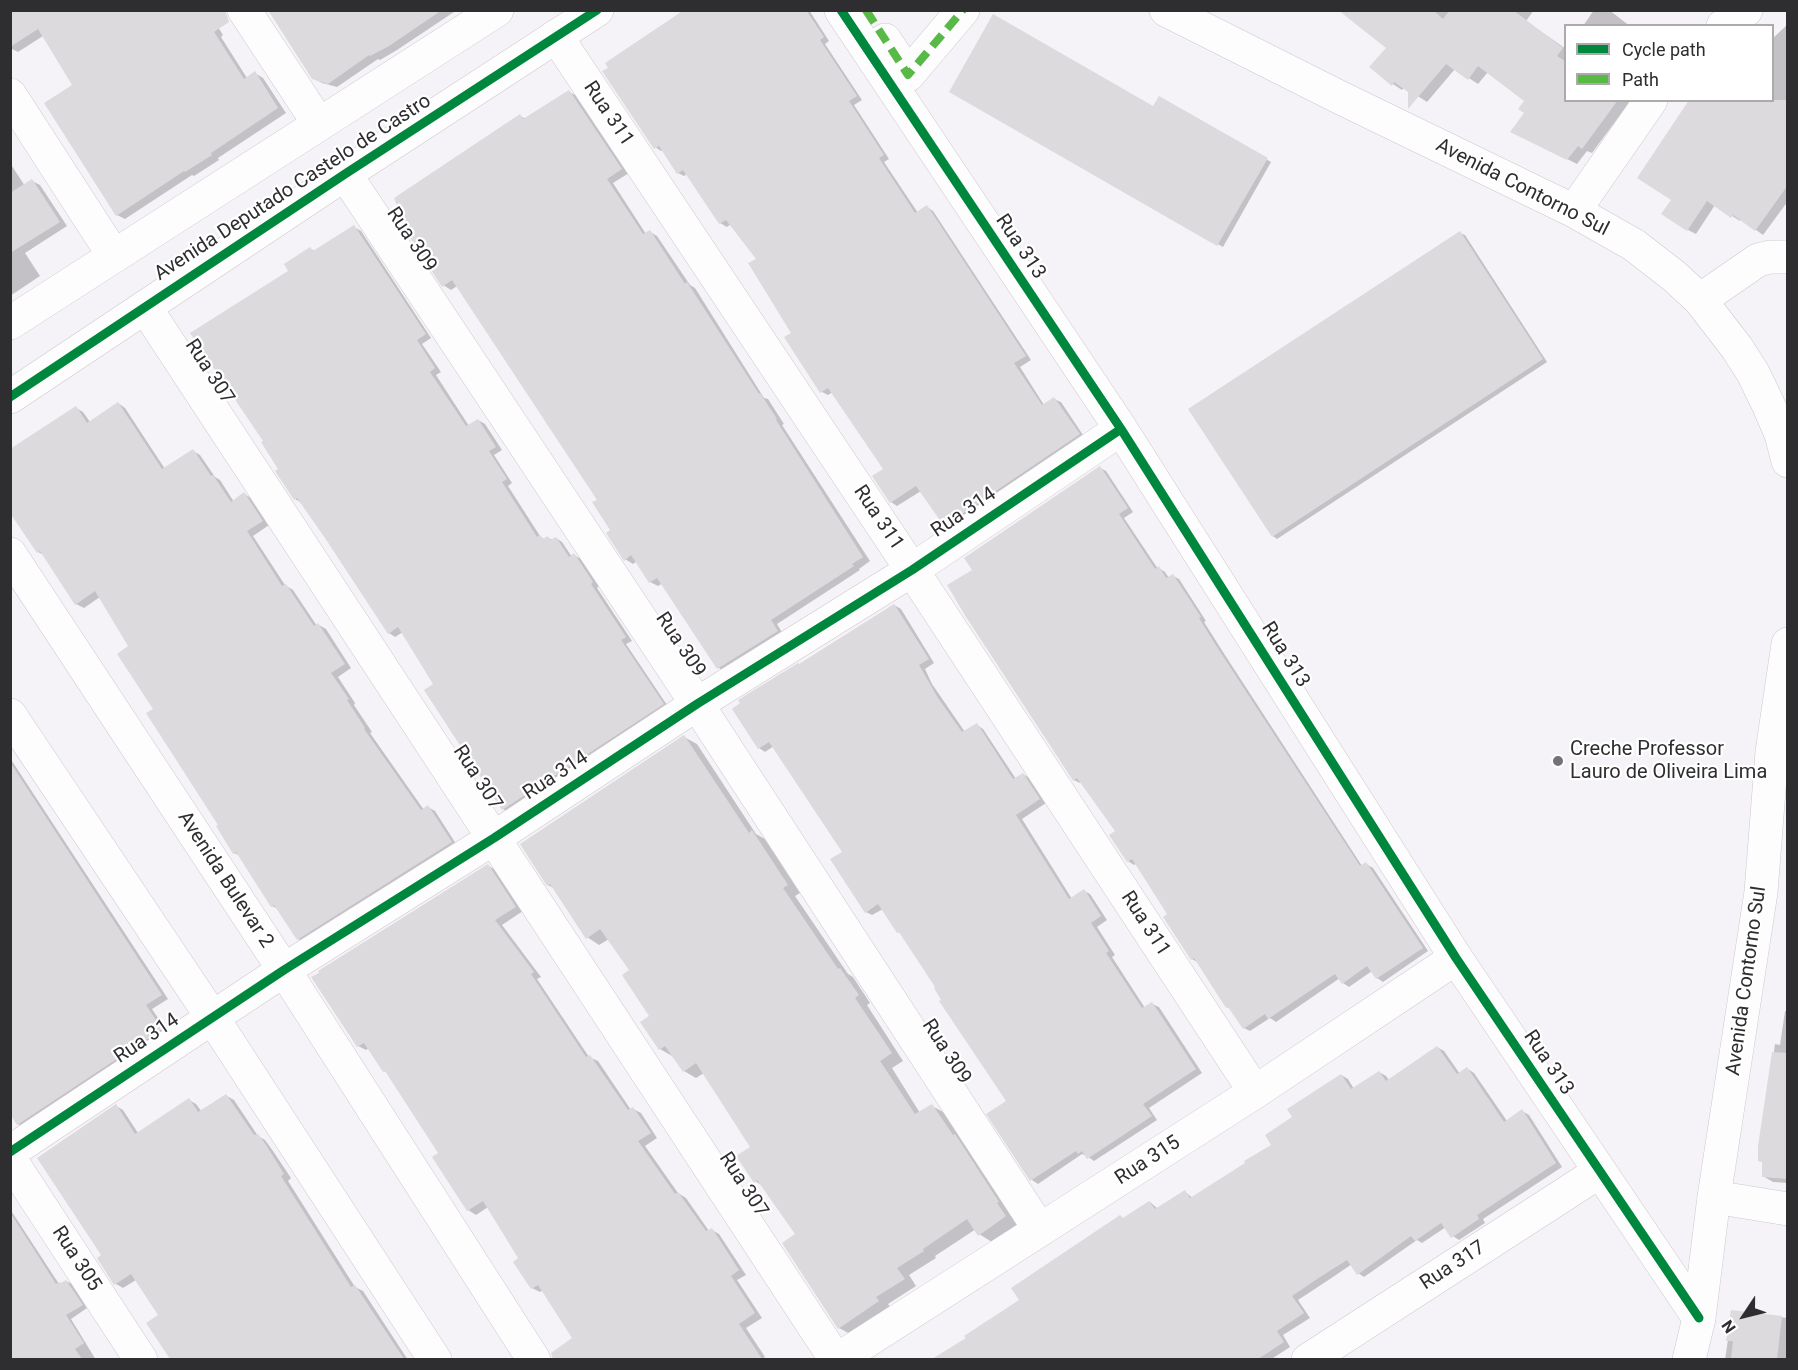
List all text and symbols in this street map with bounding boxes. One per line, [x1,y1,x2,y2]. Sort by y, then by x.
legend [1564,24,1774,102]
text: Cycle path [1622,39,1706,60]
text: Path [1622,69,1659,90]
street label: Rua 311 [578,77,638,151]
street label: Avenida Deputado Castelo de Castro [150,89,436,287]
street label: Avenida Contorno Sul [1431,134,1613,242]
street label: Rua 309 [381,203,441,277]
street label: Rua 313 [990,210,1050,284]
street label: Rua 307 [179,335,239,409]
street label: Rua 311 [848,481,908,555]
street label: Rua 314 [927,483,1001,543]
street label: Rua 309 [650,608,710,682]
street label: Rua 313 [1256,618,1314,692]
place label: Creche Professor Lauro de Oliveira Lima [1570,738,1767,785]
street label: Rua 307 [447,741,507,815]
street label: Rua 314 [519,746,593,806]
marker: Creche Professor Lauro de Oliveira Lima [1551,754,1565,768]
street label: Avenida Bulevar 2 [172,807,278,953]
street label: Avenida Contorno Sul [1722,885,1772,1077]
street label: Rua 311 [1115,887,1175,961]
street label: Rua 314 [110,1009,184,1069]
street label: Rua 309 [916,1015,976,1089]
street label: Rua 313 [1518,1026,1578,1100]
street label: Rua 315 [1111,1131,1185,1191]
street label: Rua 307 [713,1148,773,1222]
street label: Rua 305 [46,1222,106,1296]
street label: Rua 317 [1416,1236,1490,1296]
north arrow [1714,1286,1774,1346]
text: N [1718,1317,1740,1337]

